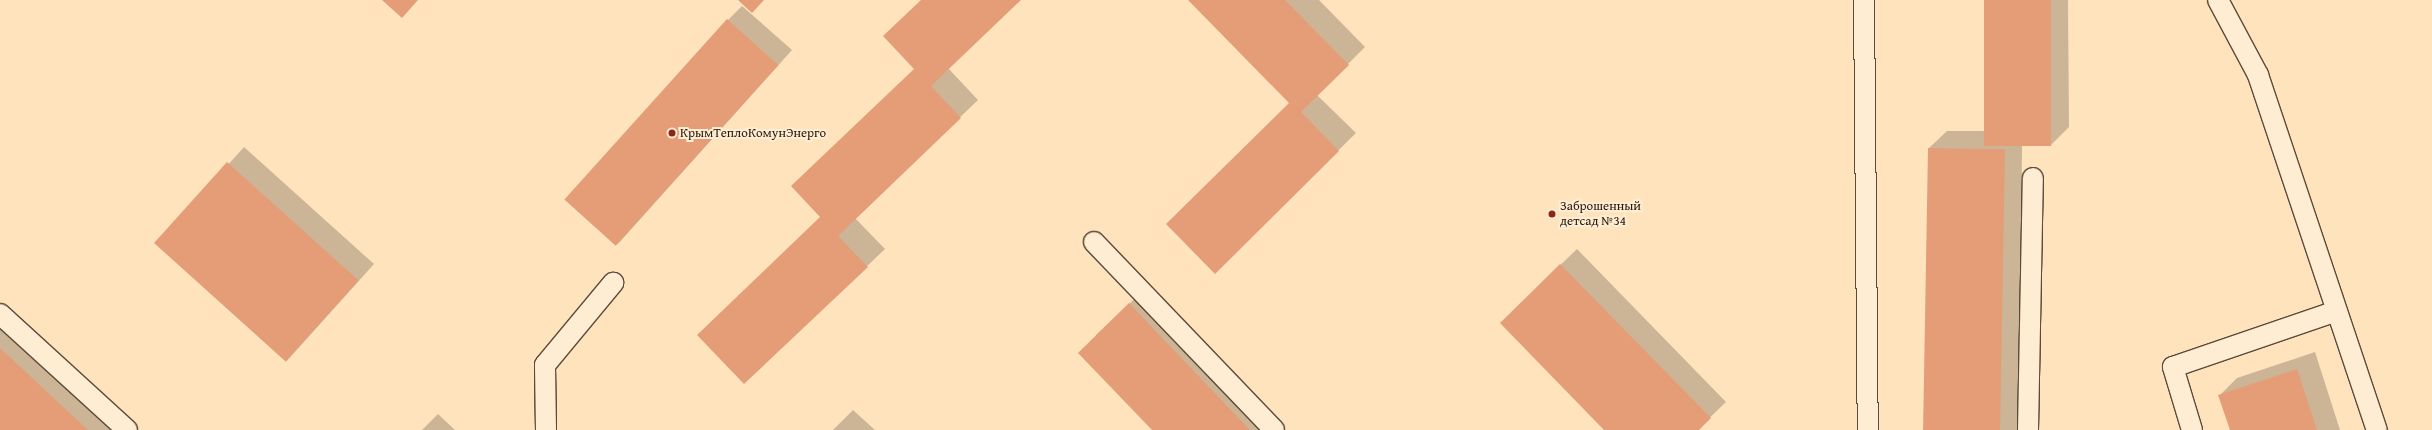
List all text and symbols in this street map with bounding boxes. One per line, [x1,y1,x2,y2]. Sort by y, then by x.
place label: КрымТеплоКомунЭнерго [680,125,826,141]
marker: КрымТеплоКомунЭнерго [667,128,677,138]
place label: Заброшенный детсад №34 [1560,199,1641,230]
marker: Заброшенный детсад №34 [1547,209,1557,219]

